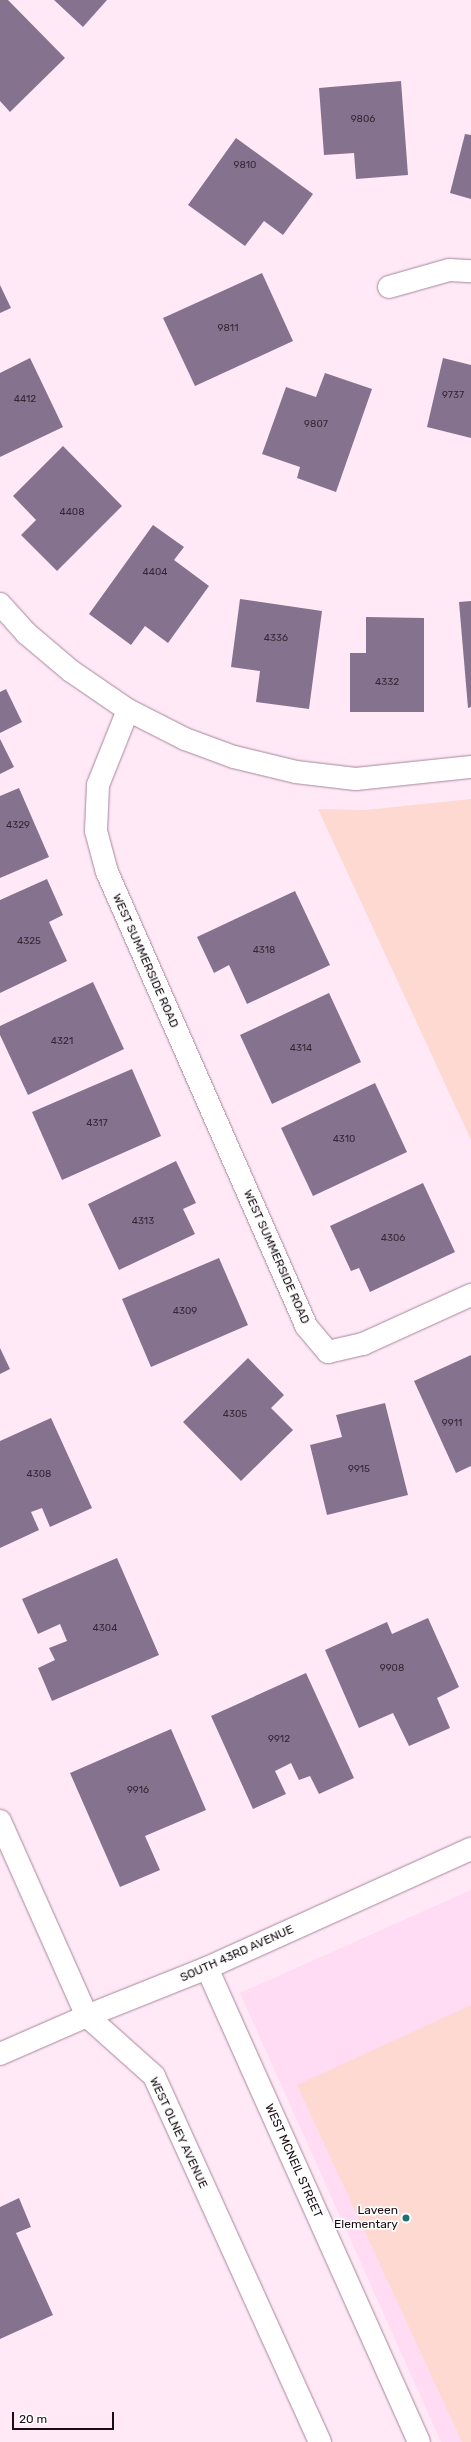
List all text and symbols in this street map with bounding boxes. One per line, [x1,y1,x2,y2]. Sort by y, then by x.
house number: 9806 [351,114,375,126]
house number: 9810 [234,160,256,172]
house number: 9811 [218,323,238,335]
house number: 9737 [442,390,464,402]
house number: 4412 [14,394,36,406]
house number: 9807 [304,419,328,431]
house number: 4408 [59,507,85,519]
house number: 4404 [143,567,167,579]
house number: 4336 [264,633,288,645]
house number: 4332 [375,677,399,689]
house number: 4329 [6,820,30,832]
street label: WEST SUMMERSIDE ROAD [109,892,181,1030]
house number: 4325 [17,936,41,948]
house number: 4318 [253,945,275,957]
house number: 4321 [51,1036,73,1048]
house number: 4314 [290,1043,312,1055]
house number: 4317 [86,1118,108,1130]
house number: 4310 [333,1134,355,1146]
street label: WEST SUMMERSIDE ROAD [240,1188,312,1326]
house number: 4313 [132,1216,154,1228]
house number: 4306 [381,1233,405,1245]
house number: 4309 [173,1306,197,1318]
house number: 4305 [223,1409,247,1421]
house number: 9911 [442,1418,462,1430]
house number: 9915 [348,1464,370,1476]
house number: 4308 [27,1469,51,1481]
house number: 4304 [93,1623,117,1635]
house number: 9908 [380,1663,404,1675]
house number: 9912 [268,1734,290,1746]
house number: 9916 [127,1785,149,1797]
street label: SOUTH 43RD AVENUE [178,1922,296,1986]
street label: WEST OLNEY AVENUE [146,2075,210,2191]
street label: WEST MCNEIL STREET [261,2101,325,2221]
place label: Laveen Elementary [334,2204,398,2232]
marker: Laveen Elementary [401,2213,411,2223]
scale bar [14,2404,116,2430]
text: 20 m [19,2412,47,2426]

